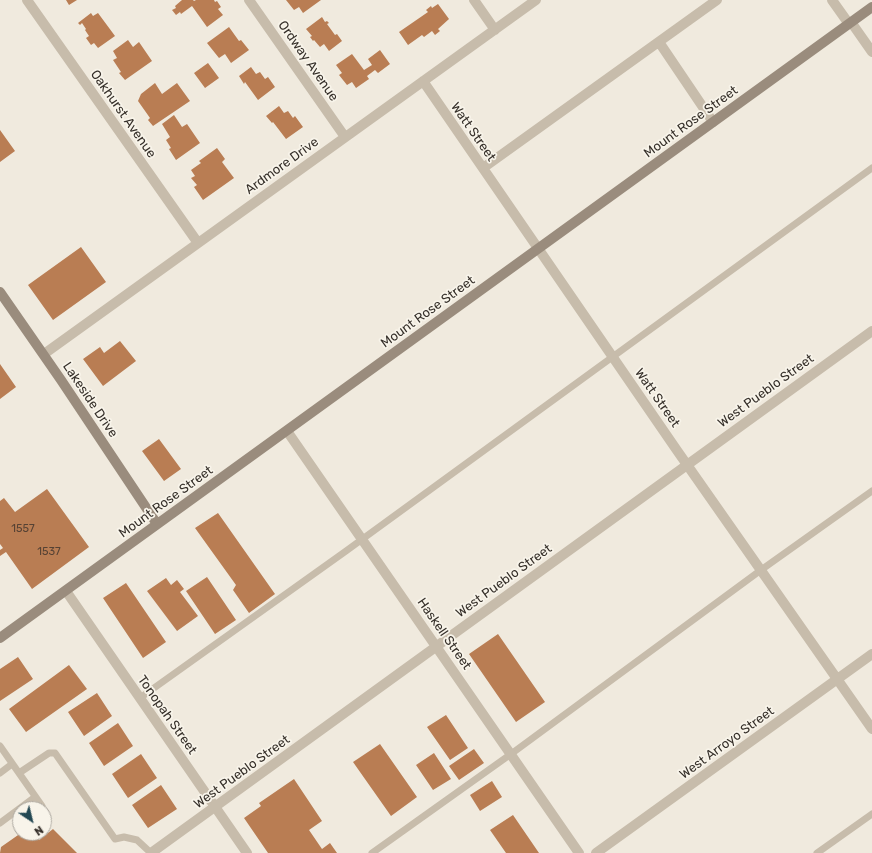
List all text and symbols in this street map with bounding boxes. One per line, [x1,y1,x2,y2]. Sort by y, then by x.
street label: Ordway Avenue [275,18,341,104]
street label: Oakhurst Avenue [87,67,159,161]
street label: Mount Rose Street [641,83,741,161]
street label: Watt Street [447,100,499,164]
street label: Ardmore Drive [242,134,322,198]
street label: Mount Rose Street [378,273,478,351]
street label: West Pueblo Street [715,351,817,431]
street label: Lakeside Drive [59,359,121,441]
street label: Watt Street [631,366,683,430]
street label: Mount Rose Street [116,463,216,541]
house number: 1557 [11,522,35,536]
street label: West Pueblo Street [453,541,555,621]
house number: 1537 [37,545,61,559]
street label: Haskell Street [414,595,474,673]
street label: Tonopah Street [134,673,200,757]
street label: West Arroyo Street [677,703,777,783]
street label: West Pueblo Street [191,732,293,812]
north arrow [12,801,52,841]
text: N [32,823,46,838]

